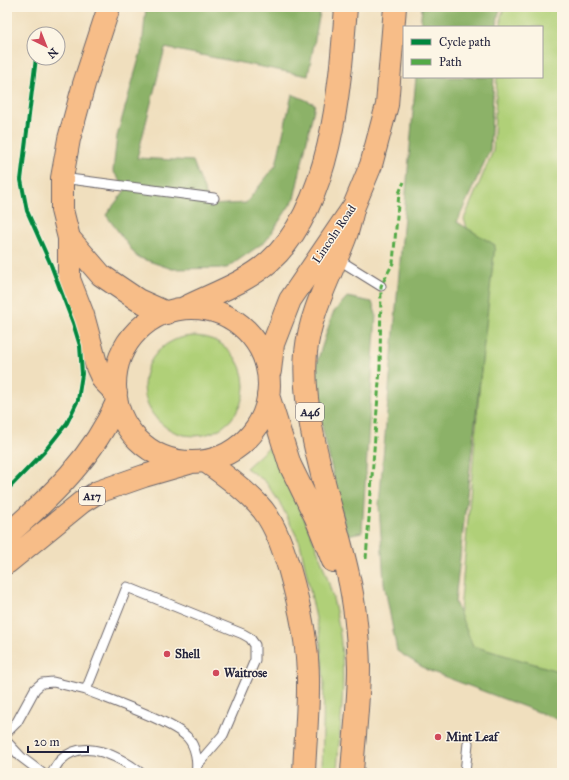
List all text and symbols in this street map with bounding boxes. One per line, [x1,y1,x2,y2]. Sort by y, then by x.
north arrow [26,26,66,66]
legend [403,26,543,78]
text: Cycle path [439,35,491,49]
text: N [44,45,60,61]
text: Path [439,55,462,69]
street label: Lincoln Road [309,202,359,266]
road number: A46 [296,403,324,421]
road number: A17 [79,487,105,505]
place label: Shell [175,647,201,661]
marker: Shell [162,649,172,659]
place label: Waitrose [224,666,267,680]
marker: Waitrose [211,668,221,678]
scale bar [28,728,88,754]
place label: Mint Leaf [446,730,500,744]
marker: Mint Leaf [433,732,443,742]
text: 20 m [34,735,60,749]

